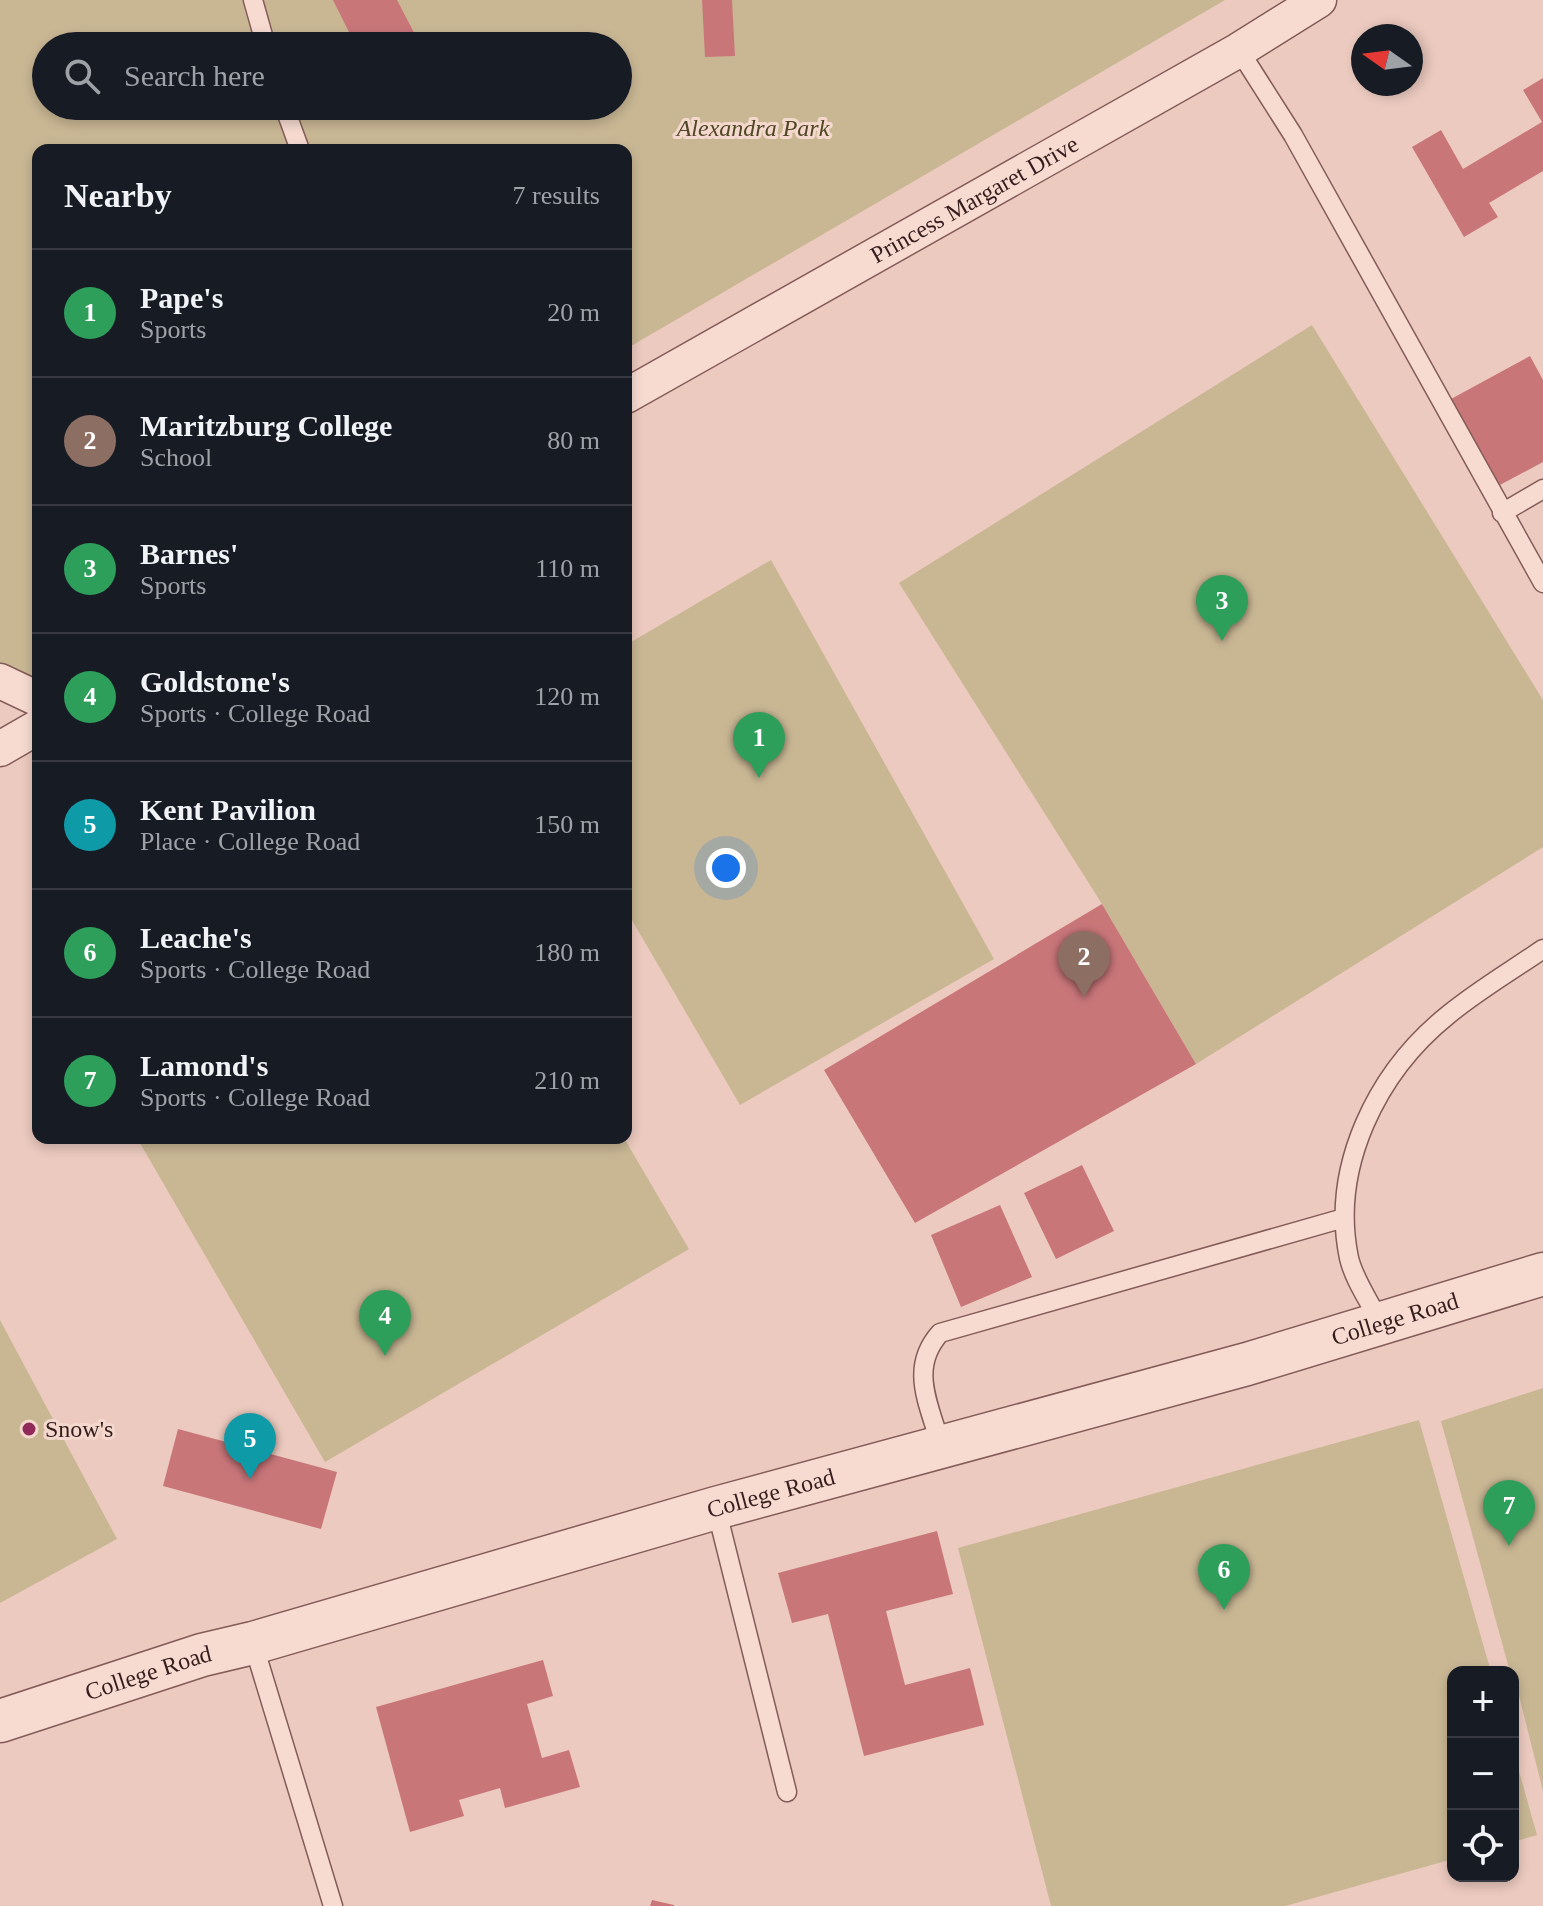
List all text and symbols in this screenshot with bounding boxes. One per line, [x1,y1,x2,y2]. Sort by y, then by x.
north arrow [1351,24,1423,96]
search box [32,32,632,120]
icon: search [60,54,104,98]
text: Search here [124,59,265,92]
park label: Alexandra Park [675,115,830,141]
street label: Princess Margaret Drive [866,130,1083,268]
text: Nearby [64,177,172,214]
text: 7 results [513,181,600,210]
text: Pape's [140,281,223,314]
text: 1 [84,298,97,327]
text: 20 m [547,298,600,327]
text: Sports [140,315,206,344]
text: Maritzburg College [140,409,392,442]
text: 2 [84,426,97,455]
text: 80 m [547,426,600,455]
text: School [140,443,212,472]
text: Barnes' [140,537,238,570]
text: 3 [84,554,97,583]
text: 110 m [535,554,600,583]
text: Sports [140,571,206,600]
pin: 3 [1196,575,1248,641]
text: Goldstone's [140,665,290,698]
text: 4 [84,682,97,711]
text: 120 m [534,682,600,711]
text: Sports · College Road [140,699,370,728]
pin: 1 [733,712,785,778]
text: Kent Pavilion [140,793,316,826]
text: 5 [84,810,97,839]
text: 150 m [534,810,600,839]
text: Place · College Road [140,827,360,856]
your location [706,848,746,888]
text: Leache's [140,921,252,954]
pin: 2 [1058,931,1110,997]
text: 6 [84,938,97,967]
text: 180 m [534,938,600,967]
text: Sports · College Road [140,955,370,984]
text: Lamond's [140,1049,268,1082]
text: 7 [84,1066,97,1095]
text: 210 m [534,1066,600,1095]
text: Sports · College Road [140,1083,370,1112]
street label: College Road [1328,1287,1462,1351]
pin: 4 [359,1290,411,1356]
pin: 5 [224,1413,276,1479]
place label: Snow's [45,1416,113,1442]
marker: Snow's [20,1420,38,1438]
street label: College Road [704,1463,838,1523]
pin: 7 [1483,1480,1535,1546]
pin: 6 [1198,1544,1250,1610]
street label: College Road [82,1640,214,1705]
map controls [1447,1666,1519,1882]
button: + [1447,1666,1519,1738]
button: − [1447,1738,1519,1810]
button: locate [1447,1810,1519,1882]

